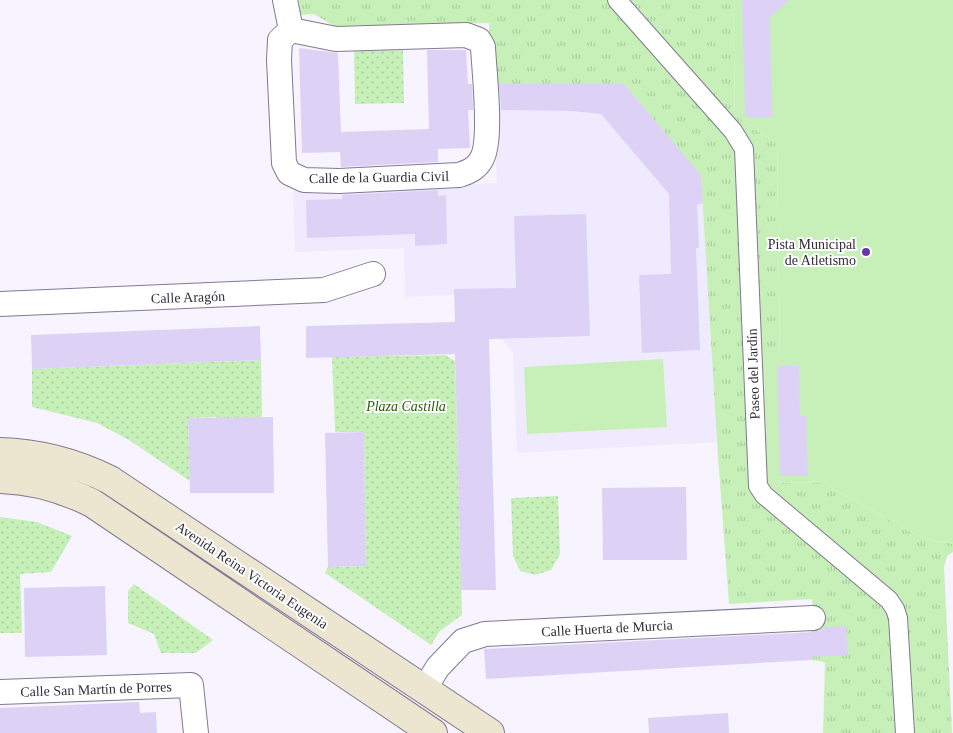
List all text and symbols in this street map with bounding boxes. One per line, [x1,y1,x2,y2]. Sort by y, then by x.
street label: Calle de la Guardia Civil [309,169,449,186]
place label: Pista Municipal de Atletismo [768,237,856,268]
marker: Pista Municipal de Atletismo [860,246,872,258]
street label: Calle Aragón [151,289,225,306]
street label: Paseo del Jardín [744,328,763,420]
park label: Plaza Castilla [365,399,446,414]
street label: Avenida Reina Victoria Eugenia [173,519,331,632]
street label: Calle Huerta de Murcia [541,618,674,639]
street label: Calle San Martín de Porres [20,679,172,700]

